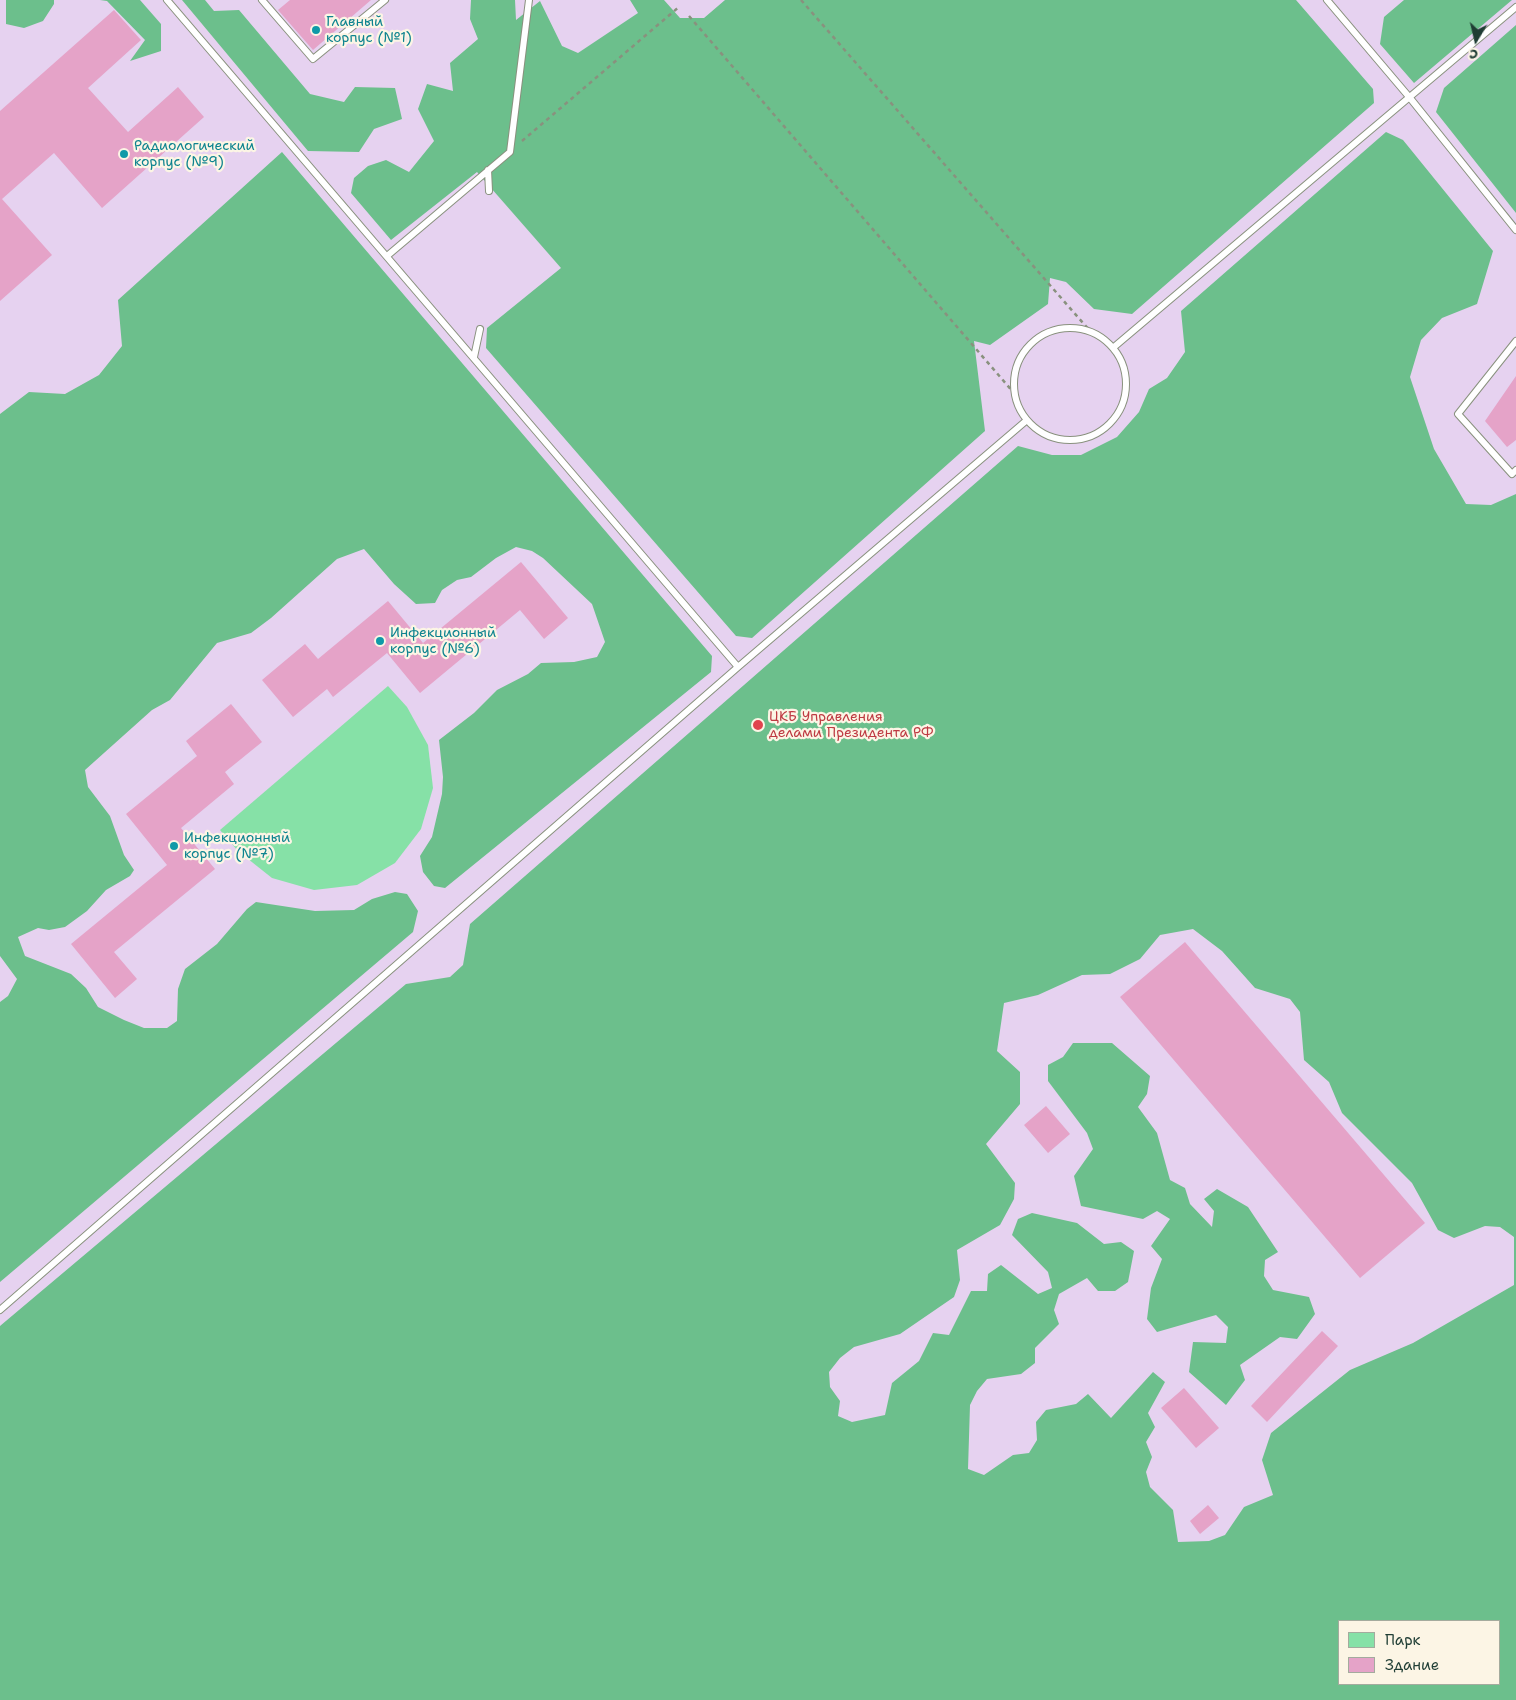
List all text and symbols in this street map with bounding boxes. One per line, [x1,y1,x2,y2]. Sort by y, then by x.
place label: Главный корпус (№1) [326,14,412,46]
north arrow [1451,15,1501,65]
marker: Главный корпус (№1) [310,24,322,36]
text: С [1468,45,1479,64]
place label: Радиологический корпус (№9) [134,138,255,170]
marker: Радиологический корпус (№9) [118,148,130,160]
place label: Инфекционный корпус (№6) [390,625,496,658]
marker: Инфекционный корпус (№6) [374,635,386,647]
place label: ЦКБ Управления делами Президента РФ [769,709,934,742]
marker: ЦКБ Управления делами Президента РФ [751,718,765,732]
place label: Инфекционный корпус (№7) [184,830,290,862]
marker: Инфекционный корпус (№7) [168,840,180,852]
legend [1338,1620,1501,1685]
text: Парк [1385,1630,1421,1650]
text: Здание [1385,1655,1439,1675]

